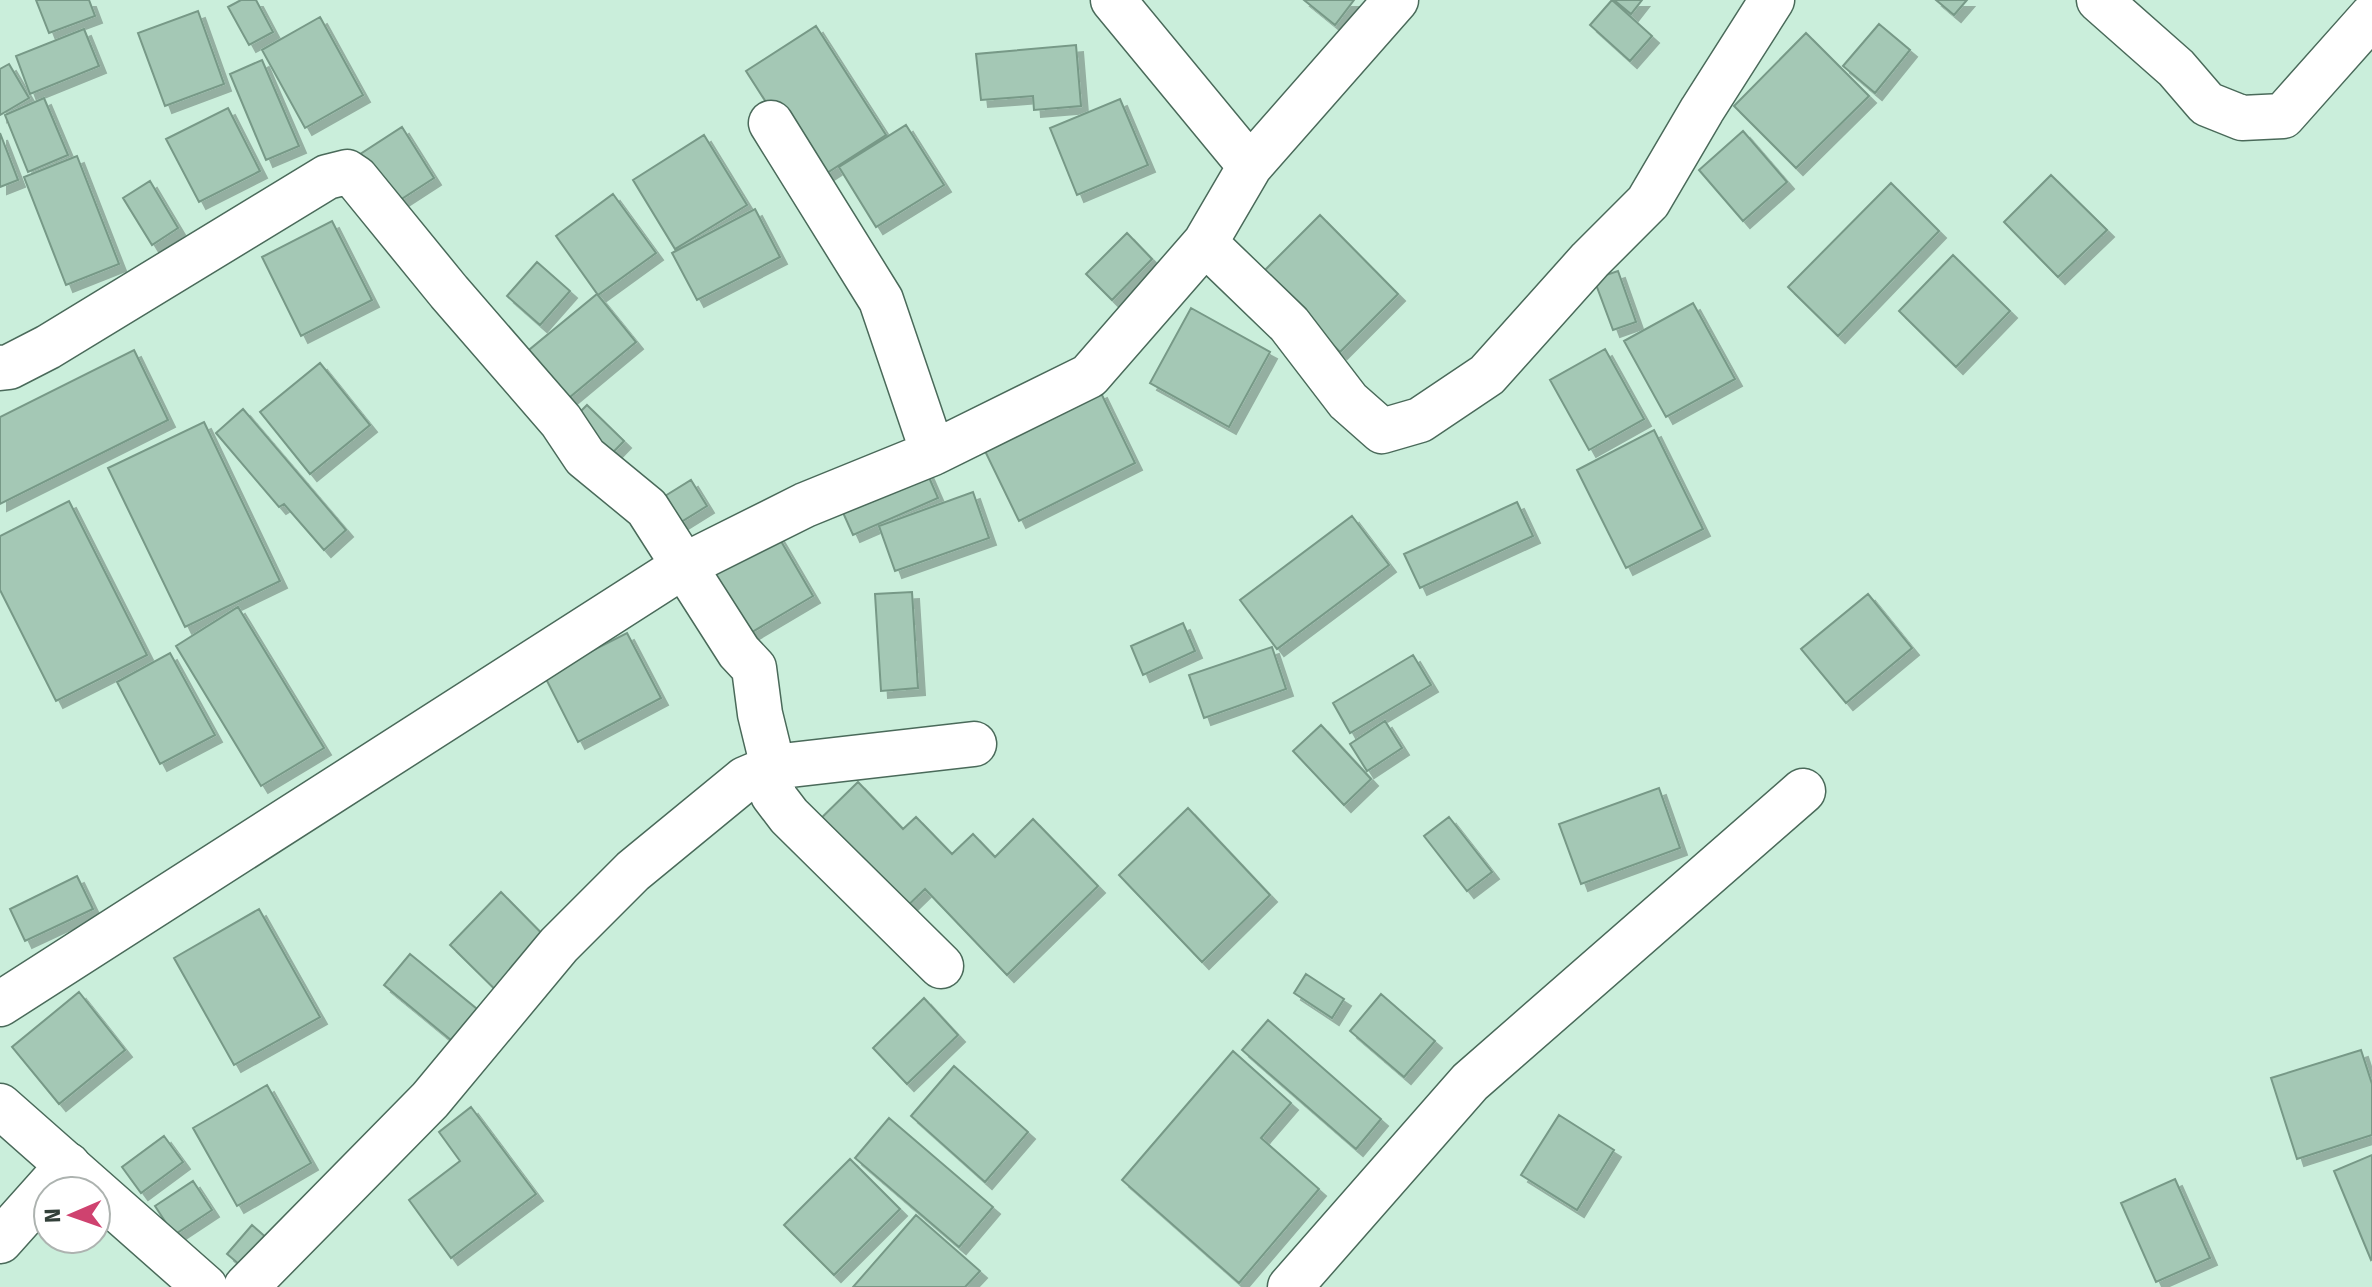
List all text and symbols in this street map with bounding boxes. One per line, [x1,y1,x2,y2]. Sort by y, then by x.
north arrow [32,1175,112,1255]
text: N [39,1208,66,1223]

